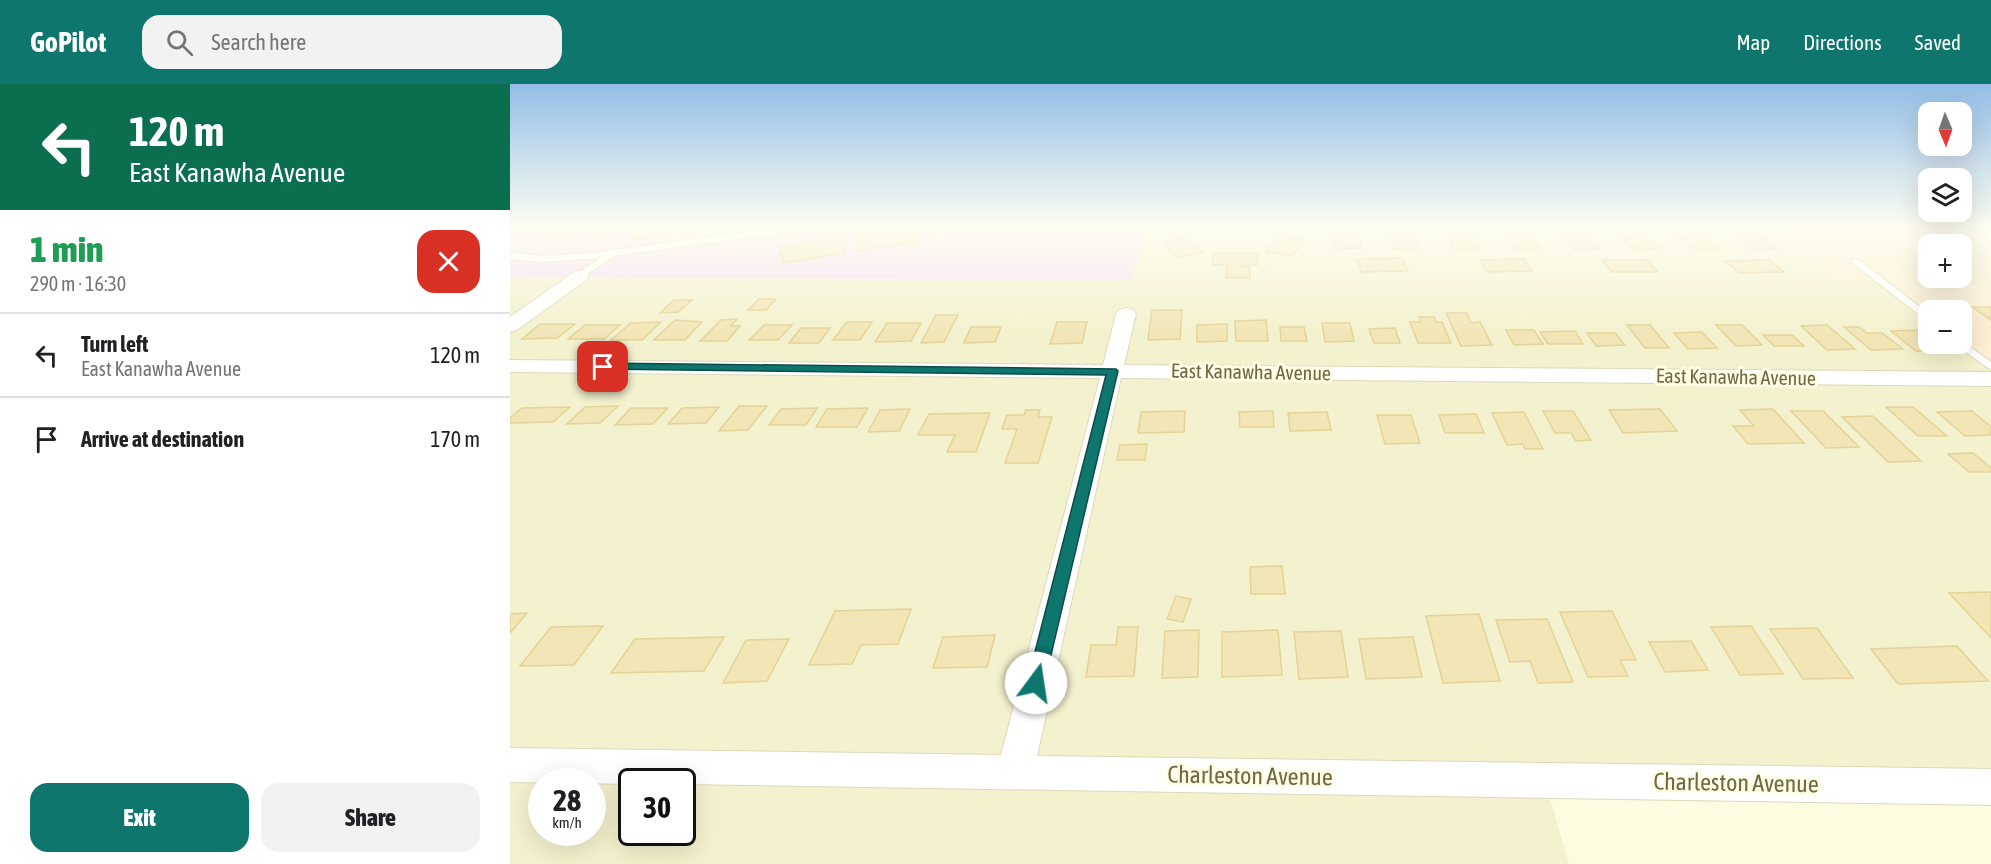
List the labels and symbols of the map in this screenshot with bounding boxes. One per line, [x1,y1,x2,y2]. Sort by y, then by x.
north arrow [1918,102,1972,156]
pin [577,341,628,392]
street label: East Kanawha Avenue [1171,359,1331,384]
street label: East Kanawha Avenue [1656,364,1816,389]
position arrow [1004,651,1068,715]
street label: Charleston Avenue [1167,761,1333,790]
speed limit sign: 30 [618,768,696,846]
street label: Charleston Avenue [1653,768,1819,797]

